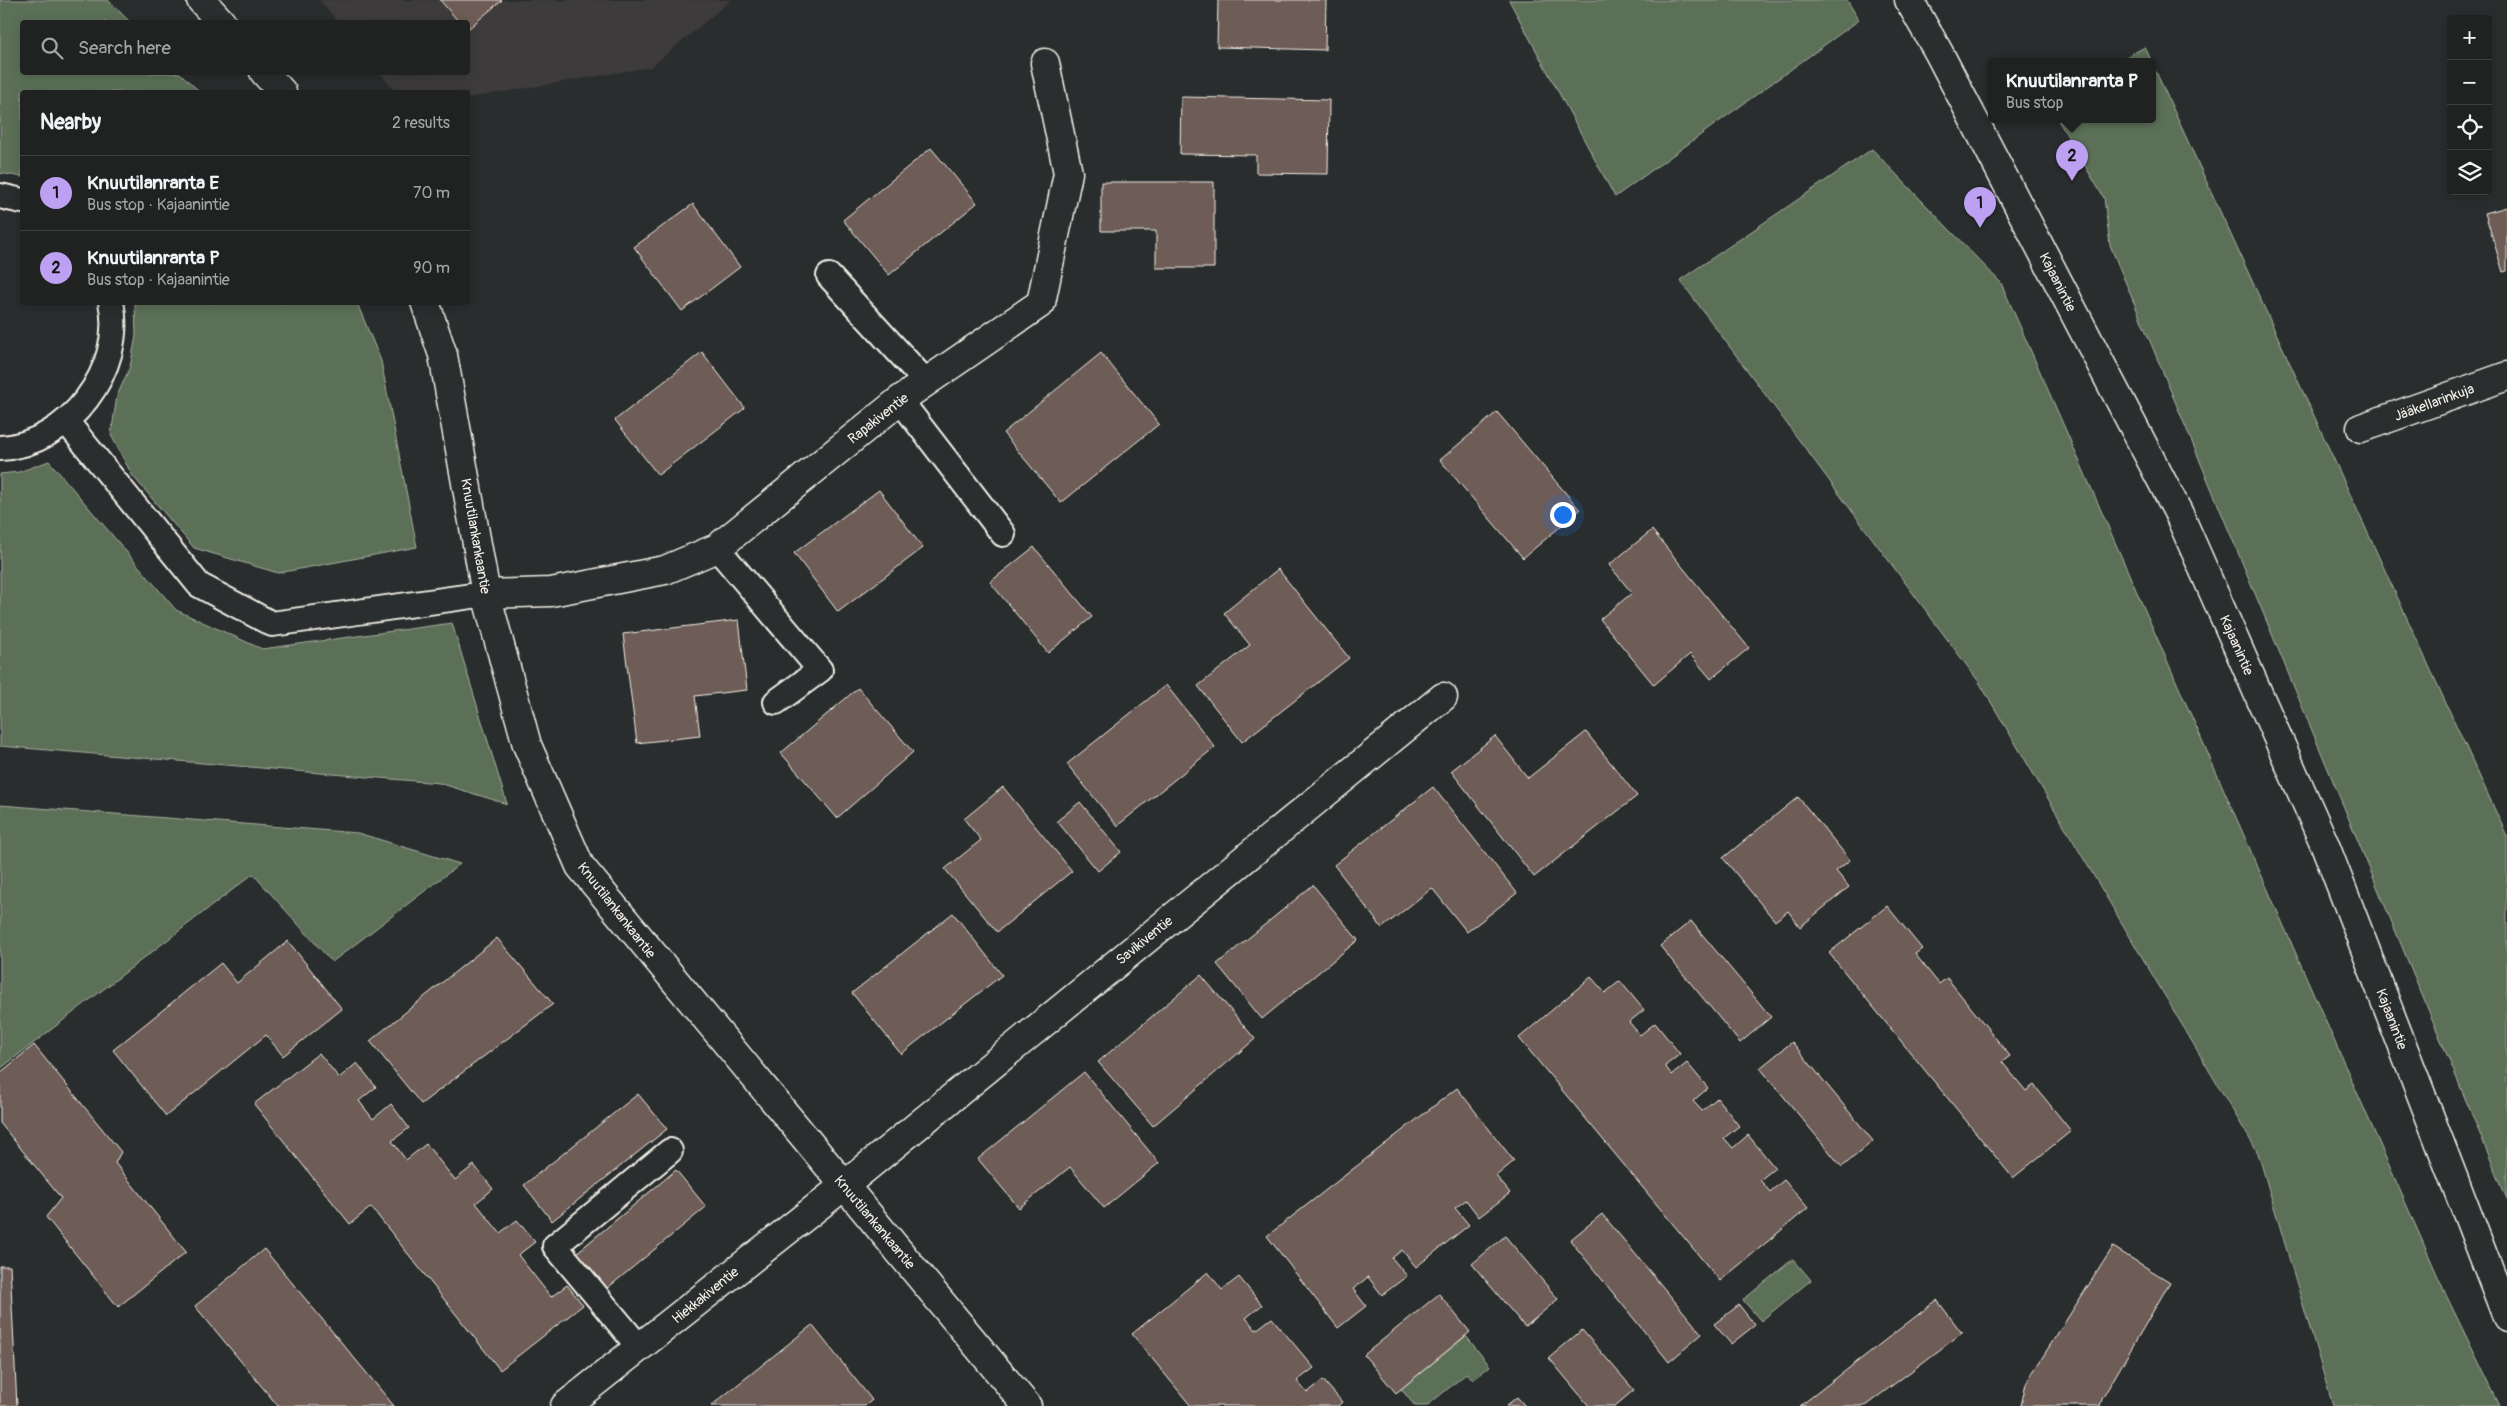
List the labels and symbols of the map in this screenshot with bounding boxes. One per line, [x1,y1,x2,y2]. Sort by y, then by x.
pin: 2 [2056,140,2088,181]
pin: 1 [1964,187,1996,228]
street label: Kajaanintie [2035,250,2080,315]
street label: Jääkellarinkuja [2392,380,2476,425]
street label: Rapakiventie [845,389,912,447]
street label: Knuutilankankaantie [457,477,494,595]
your location [1550,502,1576,528]
street label: Kajaanintie [2216,613,2257,678]
street label: Knuutilankankaantie [574,859,659,962]
street label: Savikiventie [1113,912,1176,968]
street label: Kajaanintie [2372,986,2411,1052]
street label: Knuutilankankaantie [830,1172,919,1273]
street label: Hiekkakiventie [669,1263,742,1327]

